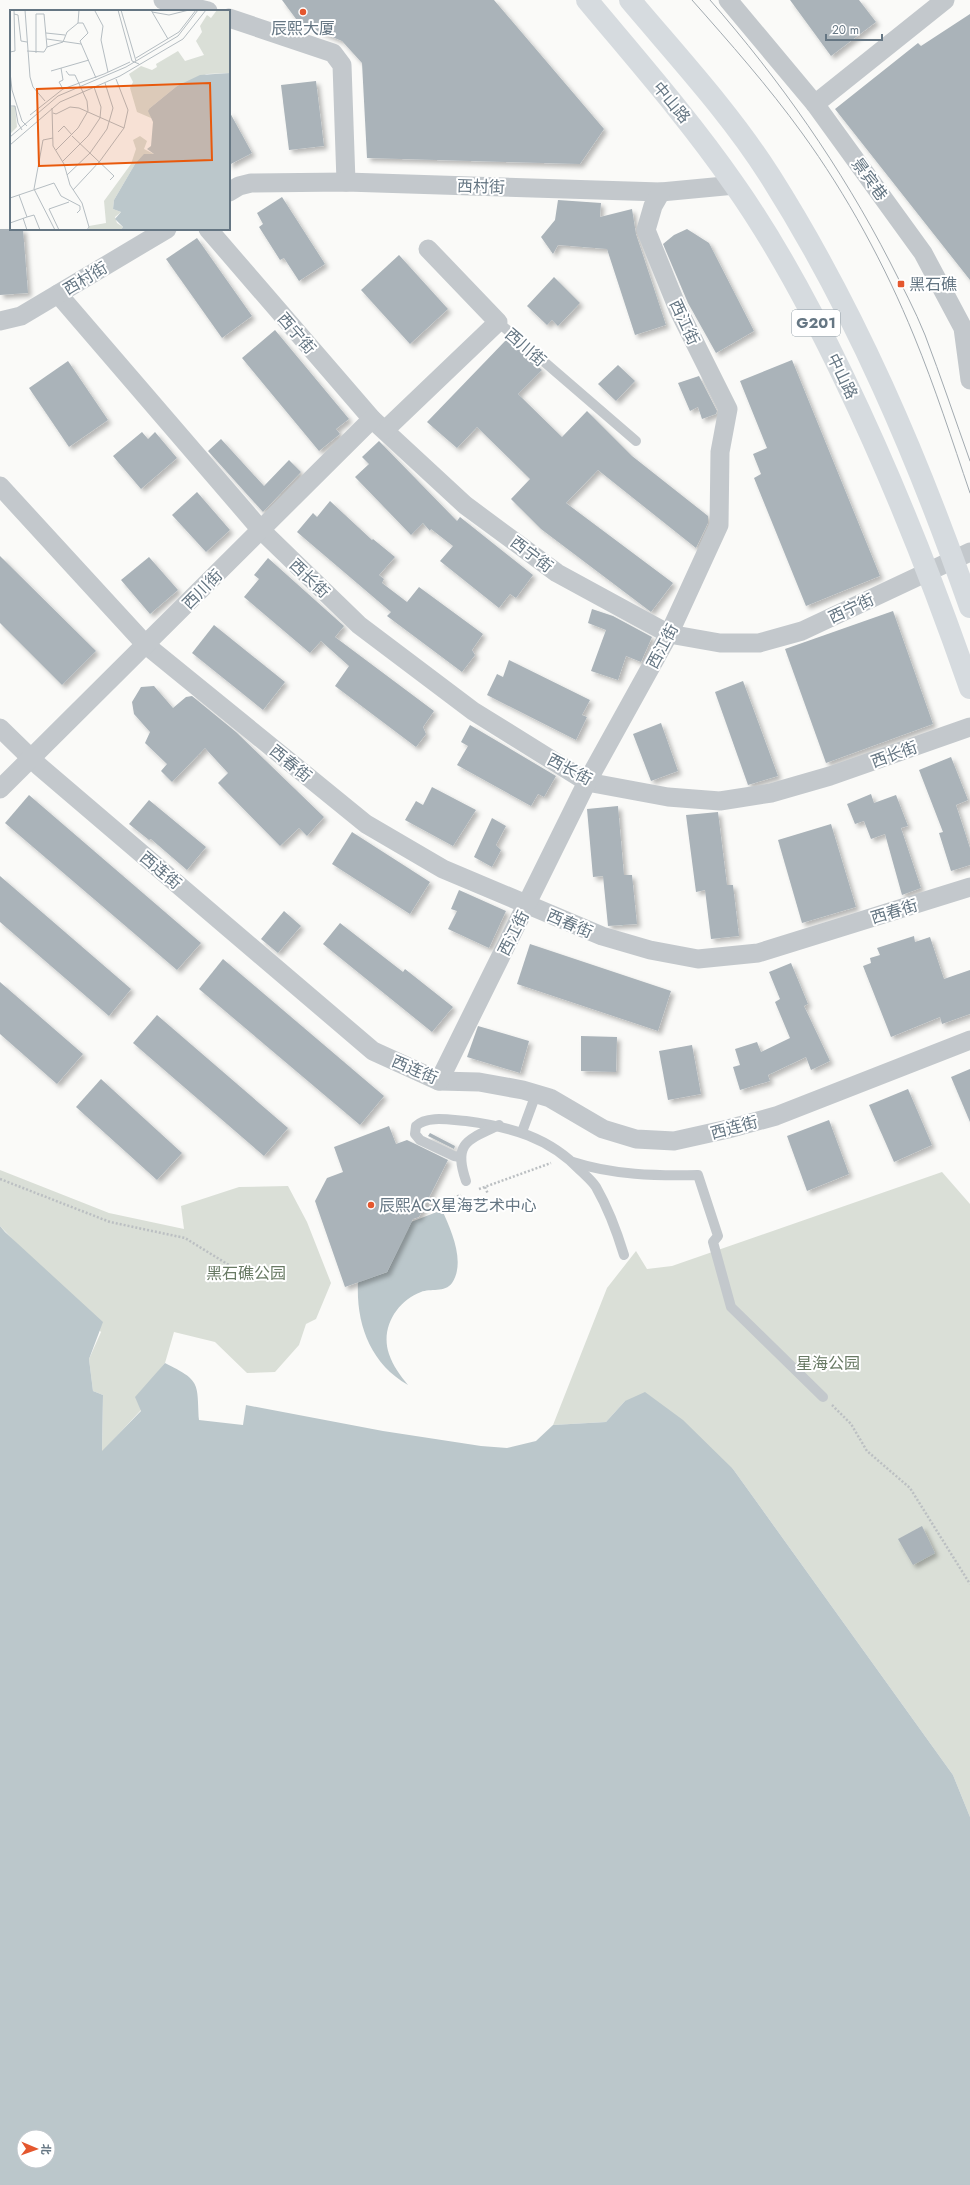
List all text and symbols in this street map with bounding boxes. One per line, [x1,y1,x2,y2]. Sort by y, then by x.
marker: 辰熙大厦 [298,7,308,17]
inset map [10,10,230,230]
scale bar [826,16,882,42]
place label: 辰熙大厦 [271,17,335,40]
text: 20 m [832,21,859,39]
street label: 中山路 [647,77,696,128]
street label: 景宾巷 [846,153,893,205]
street label: 西村街 [457,174,505,199]
street label: 西村街 [59,256,112,301]
place label: 黑石礁 [909,273,957,296]
marker: 黑石礁 [896,279,906,289]
street label: 西江街 [664,296,705,349]
street label: 西宁街 [272,308,321,359]
road number: G201 [792,310,840,336]
street label: 西川街 [500,323,551,372]
street label: 中山路 [822,350,863,403]
street label: 西宁街 [506,531,558,578]
street label: 西长街 [284,553,335,603]
street label: 西川街 [177,564,227,614]
street label: 西宁街 [825,588,878,629]
street label: 西江街 [641,620,684,673]
street label: 西长街 [868,735,921,773]
street label: 西春街 [265,739,317,787]
street label: 西长街 [543,748,596,791]
street label: 西连街 [135,846,186,895]
street label: 西春街 [868,893,920,929]
street label: 西春街 [543,903,596,943]
street label: 西江街 [492,907,535,960]
street label: 西连街 [388,1049,441,1089]
street label: 西连街 [708,1110,760,1145]
place label: 辰熙ACX星海艺术中心 [379,1194,537,1217]
marker: 辰熙ACX星海艺术中心 [366,1200,376,1210]
park label: 黑石礁公园 [206,1262,286,1285]
park label: 星海公园 [796,1352,860,1375]
north arrow [16,2129,56,2169]
text: 北 [38,2144,54,2155]

